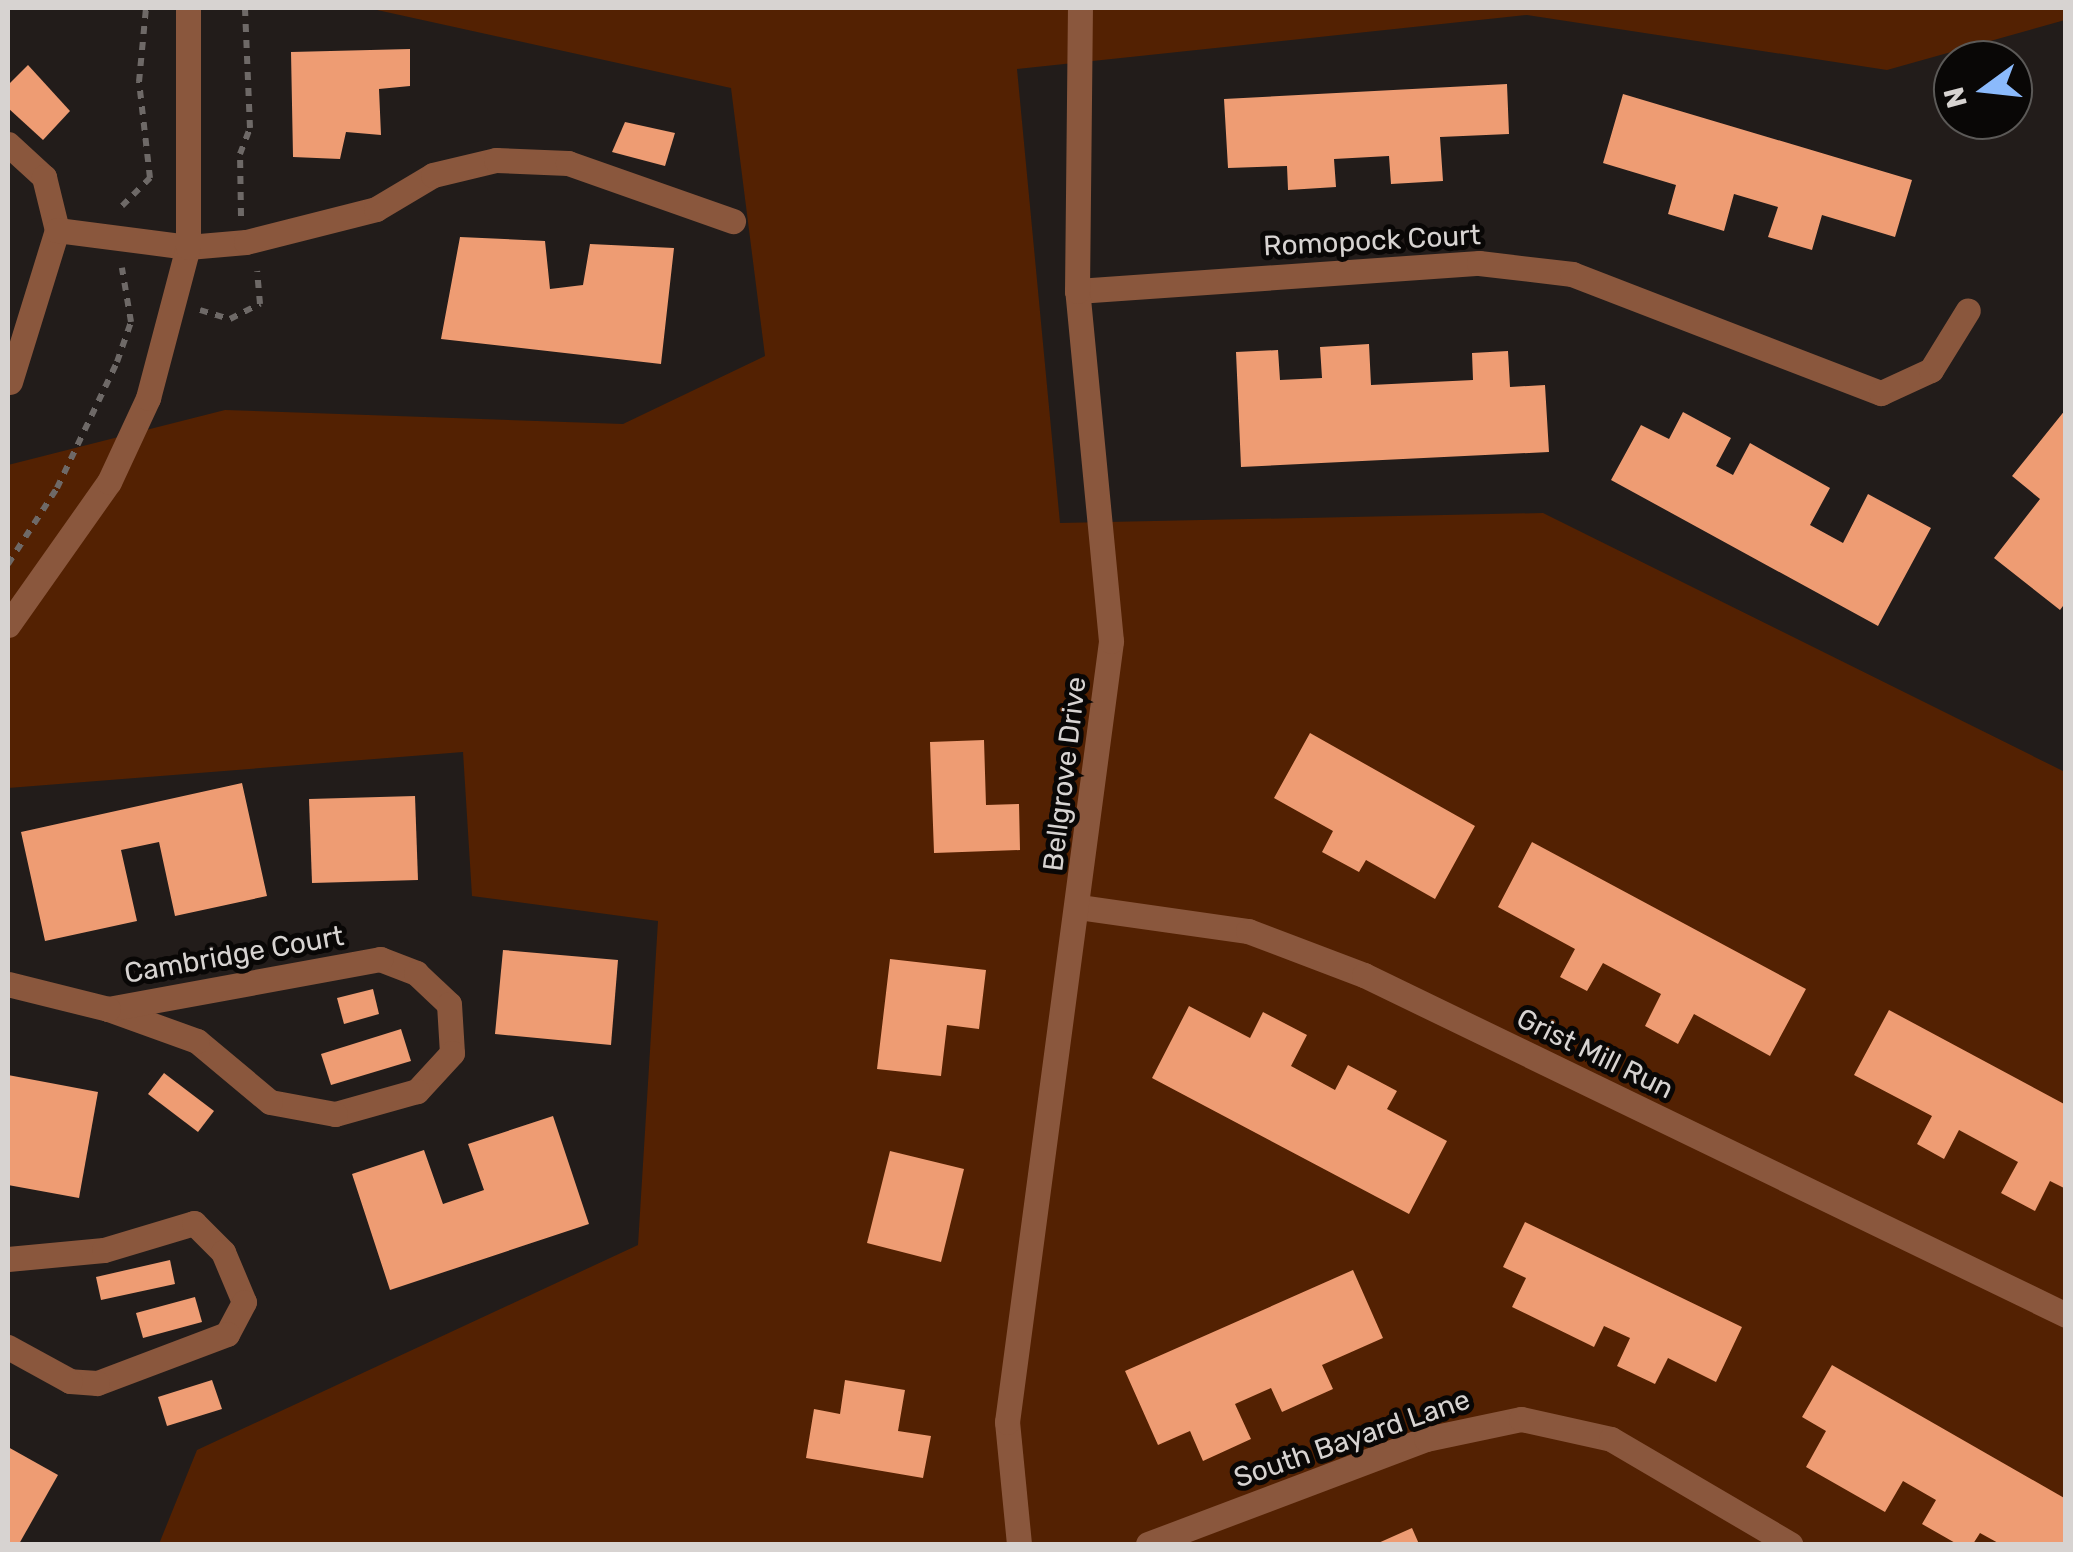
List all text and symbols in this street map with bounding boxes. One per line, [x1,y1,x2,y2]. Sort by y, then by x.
north arrow [1933,40,2033,140]
text: N [1937,83,1974,111]
street label: Romopock Court [1262,219,1482,263]
street label: Bellgrove Drive [1036,675,1094,873]
street label: Cambridge Court [122,919,346,991]
street label: Grist Mill Run [1511,1002,1679,1106]
street label: South Bayard Lane [1230,1383,1474,1495]

